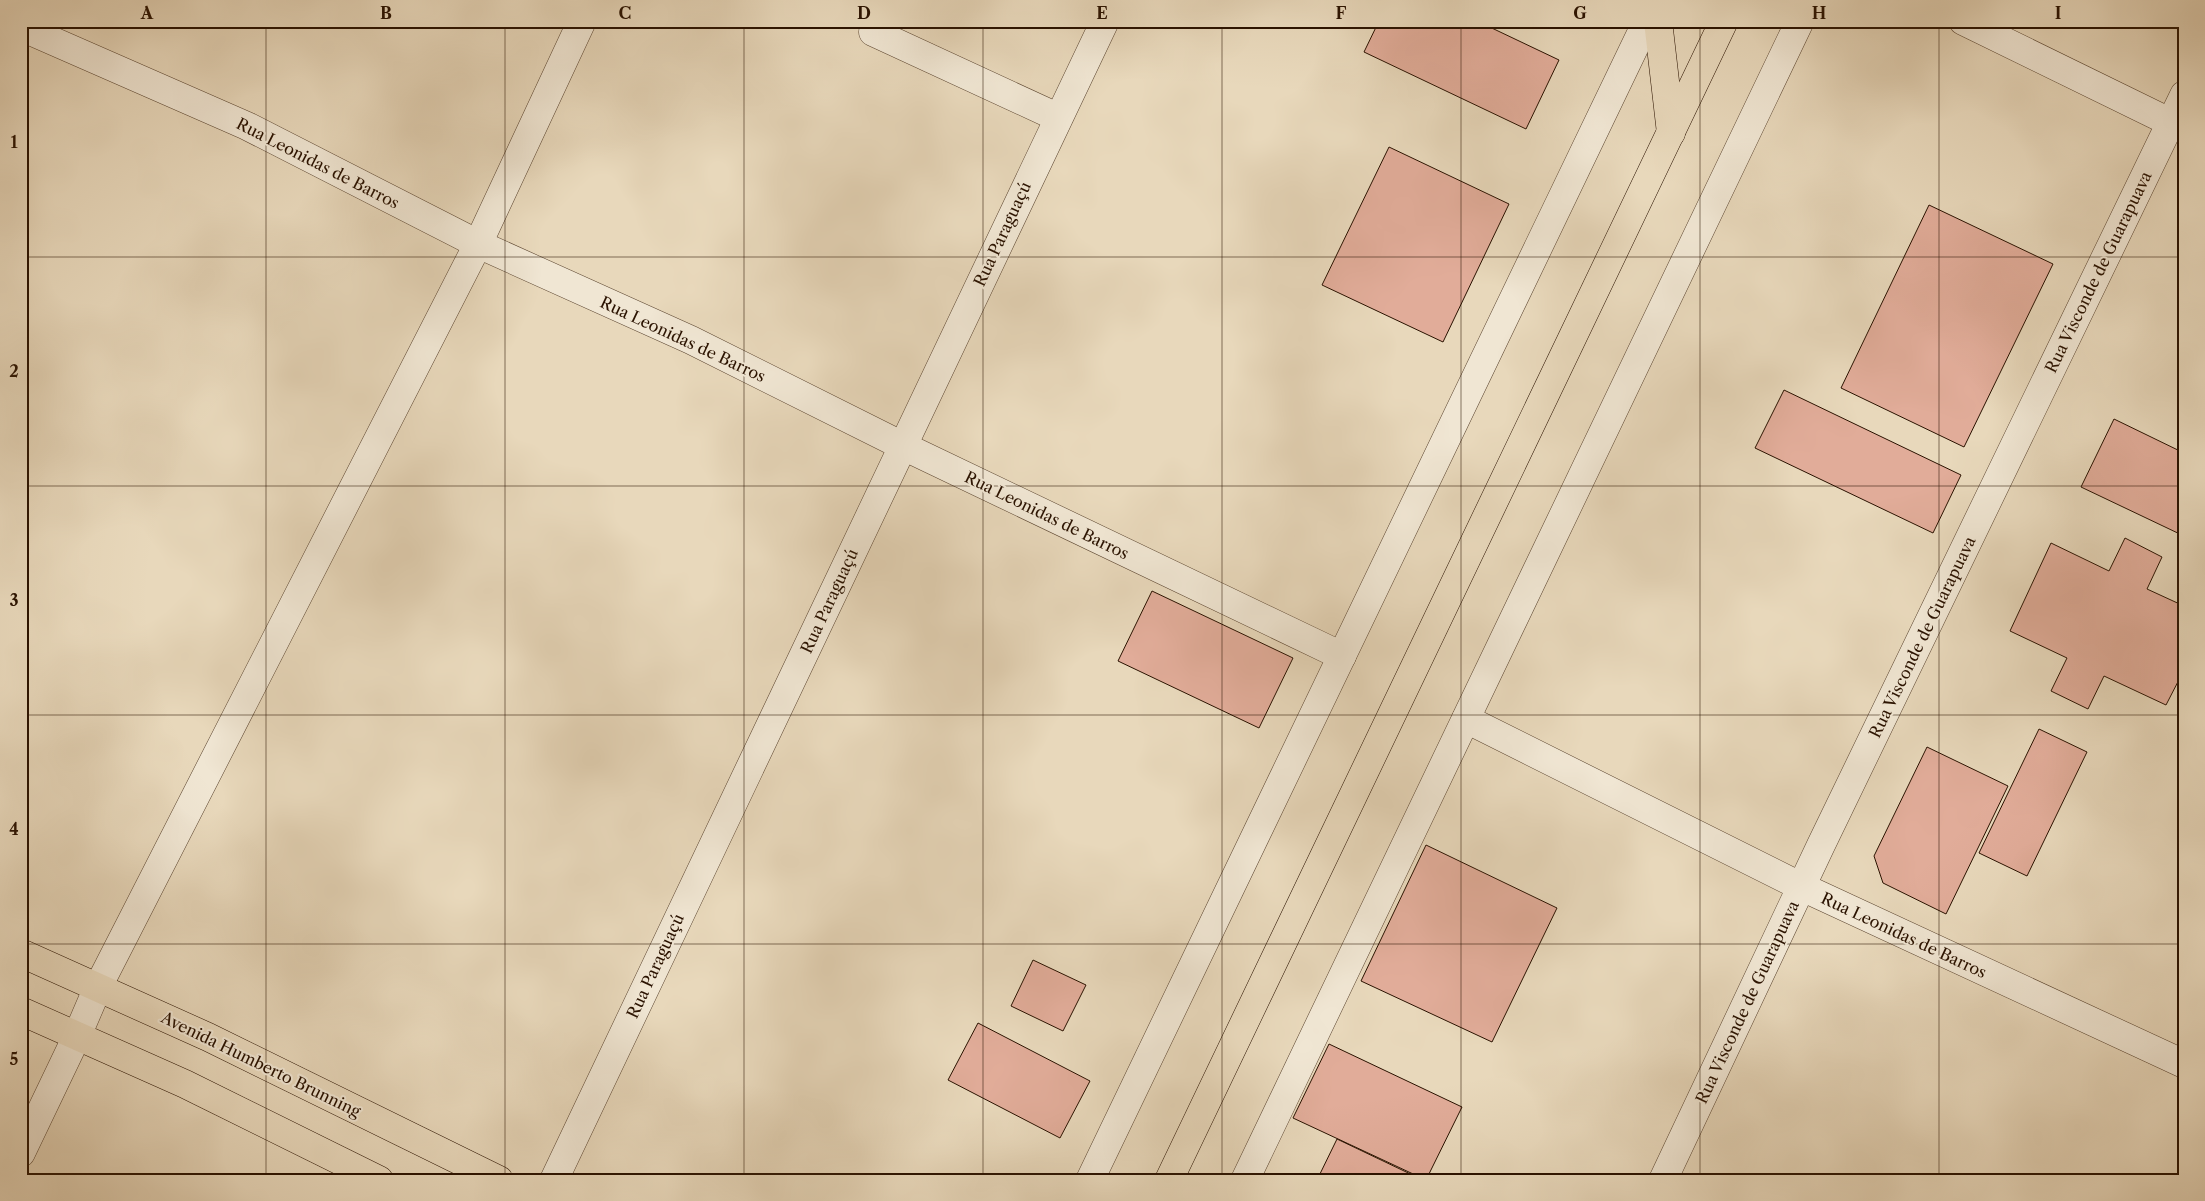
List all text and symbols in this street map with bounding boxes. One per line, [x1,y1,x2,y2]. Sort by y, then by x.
text: A [140,3,154,23]
text: B [380,3,392,23]
text: C [619,3,631,23]
text: D [857,3,871,23]
text: E [1096,3,1108,23]
text: F [1336,3,1347,23]
text: G [1573,3,1587,23]
text: H [1812,3,1826,23]
text: I [2055,3,2062,23]
street label: Rua Leonidas de Barros [233,113,403,213]
text: 1 [10,132,18,152]
street label: Rua Visconde de Guarapuava [2040,168,2156,376]
street label: Rua Paraguaçú [969,178,1035,289]
street label: Rua Leonidas de Barros [597,292,769,386]
text: 2 [9,361,19,381]
street label: Rua Leonidas de Barros [962,467,1132,564]
street label: Rua Visconde de Guarapuava [1864,533,1980,741]
street label: Rua Paraguaçú [796,545,862,656]
text: 3 [9,590,19,610]
text: 4 [9,819,19,839]
street label: Rua Leonidas de Barros [1818,888,1990,982]
street label: Rua Visconde de Guarapuava [1691,897,1803,1107]
street label: Rua Paraguaçú [622,910,688,1021]
street label: Avenida Humberto Brunning [157,1006,365,1121]
text: 5 [10,1049,19,1069]

